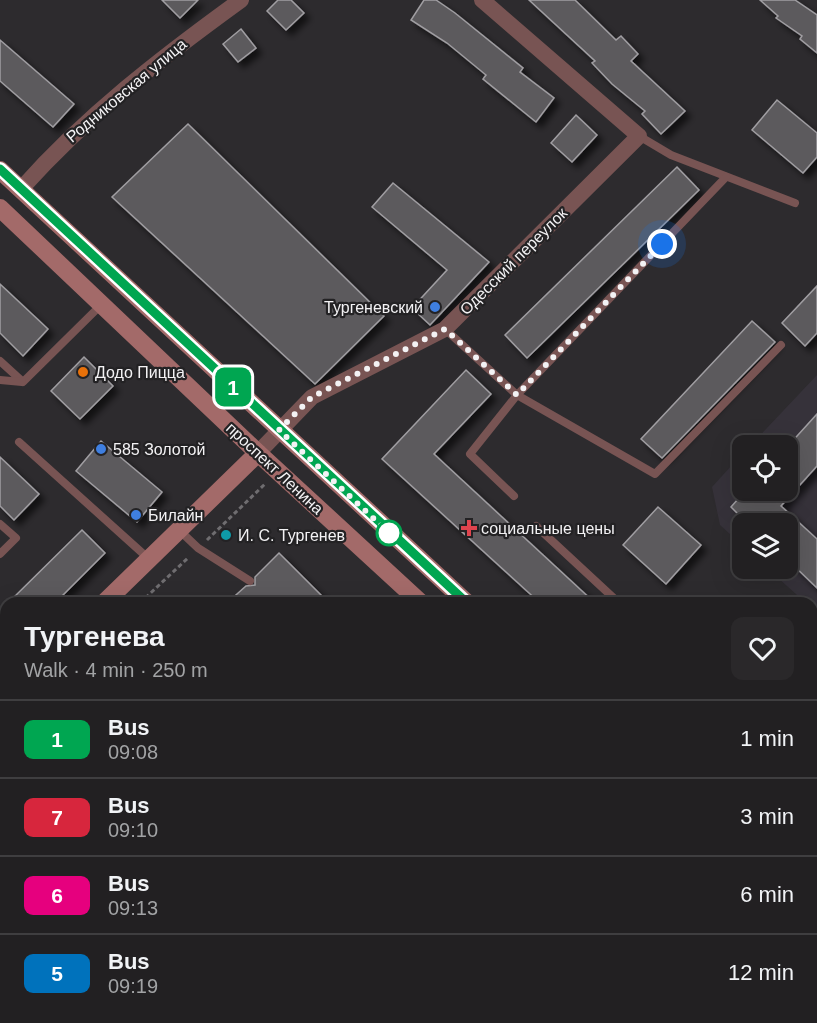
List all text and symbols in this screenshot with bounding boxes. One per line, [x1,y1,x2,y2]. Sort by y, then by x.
street label: Родниковская улица [63,35,190,146]
street label: Одесский переулок [456,204,571,318]
your location [647,229,677,259]
place label: Тургеневский [324,299,423,316]
marker: Тургеневский [428,300,442,314]
place label: Додо Пицца [95,364,185,381]
marker: Додо Пицца [76,365,90,379]
line badge: 1 [214,368,252,406]
text: 1 [227,376,239,399]
street label: проспект Ленина [223,419,327,518]
map controls [732,435,798,579]
button: locate [732,435,798,501]
place label: 585 Золотой [113,441,205,458]
marker: 585 Золотой [94,442,108,456]
place label: Билайн [148,507,203,524]
marker: Билайн [129,508,143,522]
button: layers [732,513,798,579]
unlabelled marker [376,520,402,546]
place label: социальные цены [481,520,615,537]
marker: социальные цены [462,521,476,535]
place label: И. С. Тургенев [238,527,345,544]
marker: И. С. Тургенев [219,528,233,542]
button: heart [731,617,794,680]
text: Тургенева [24,621,164,652]
text: Walk · 4 min · 250 m [24,659,208,681]
text: Bus [108,715,150,740]
text: 1 min [740,726,794,751]
text: 1 [51,728,63,751]
text: 09:08 [108,741,158,763]
text: Bus [108,793,150,818]
text: 3 min [740,804,794,829]
text: 7 [51,806,63,829]
text: 09:10 [108,819,158,841]
text: Bus [108,871,150,896]
text: 6 min [740,882,794,907]
text: 6 [51,884,63,907]
text: 09:13 [108,897,158,919]
text: Bus [108,949,150,974]
text: 12 min [728,960,794,985]
text: 5 [51,962,63,985]
text: 09:19 [108,975,158,997]

